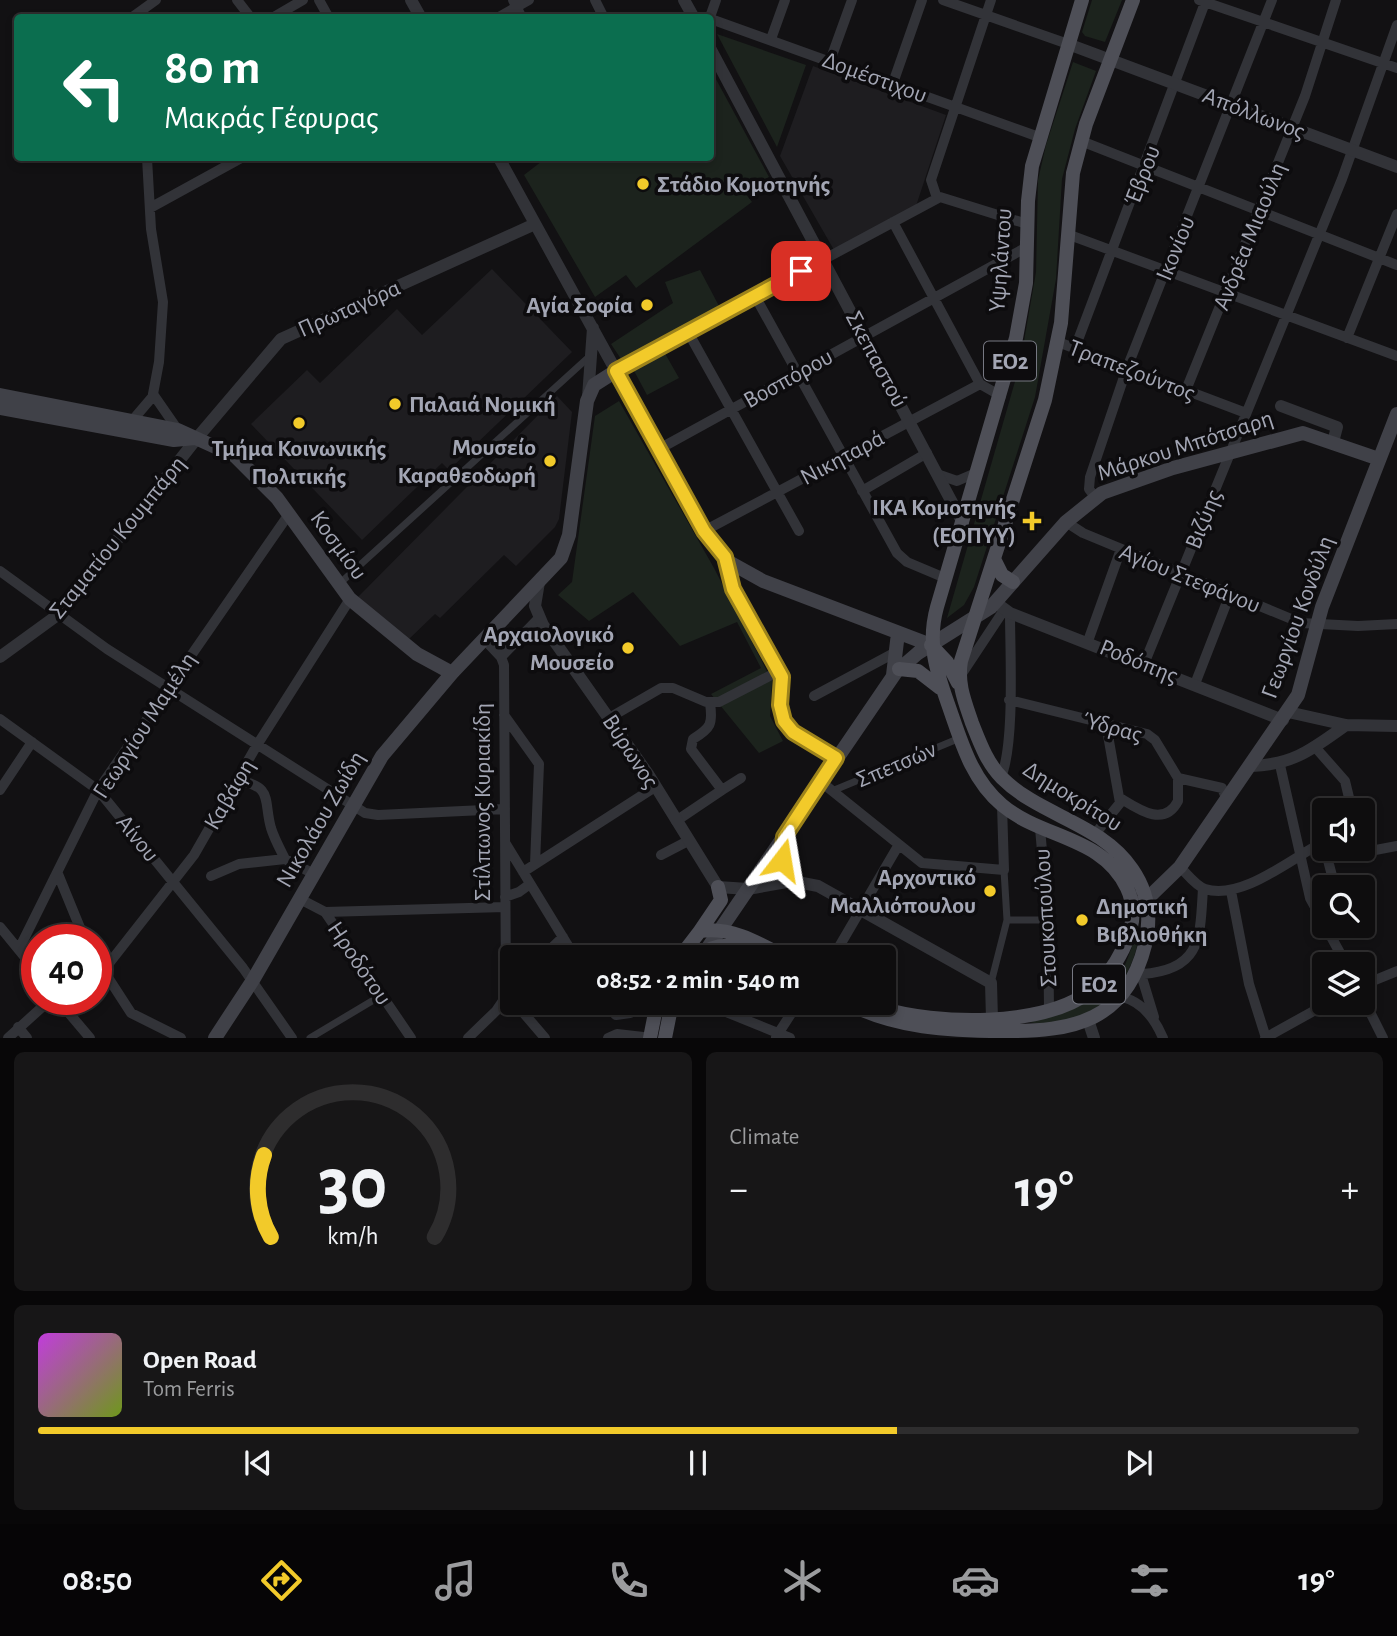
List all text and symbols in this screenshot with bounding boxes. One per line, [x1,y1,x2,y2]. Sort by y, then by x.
icon: left [49,42,140,133]
text: 80 m [164,44,261,93]
street label: Δομέστιχου [819,48,930,108]
street label: Απόλλωνος [1199,83,1308,144]
text: Μακράς Γέφυρας [164,102,379,134]
street label: Έβρου [1121,142,1165,209]
street label: Ανδρέα Μιαούλη [1209,159,1290,314]
place label: Στάδιο Κομοτηνής [657,173,830,197]
marker: Στάδιο Κομοτηνής [635,176,651,192]
street label: Υψηλάντου [985,207,1017,313]
street label: Ικονίου [1152,213,1200,284]
pin [771,241,831,301]
icon: arrive [782,252,820,290]
street label: Πρωταγόρα [295,276,404,342]
place label: Αγία Σοφία [526,294,633,318]
marker: Αγία Σοφία [639,297,655,313]
street label: Σκεπαστού [841,307,911,412]
street label: Τραπεζούντος [1065,336,1198,406]
road number: ΕΟ2 [984,342,1036,380]
street label: Βοσπόρου [740,345,837,413]
place label: Παλαιά Νομική [409,393,556,417]
marker: Παλαιά Νομική [387,396,403,412]
street label: Μάρκου Μπότσαρη [1094,406,1276,486]
marker: Τμήμα Κοινωνικής Πολιτικής [291,415,307,431]
street label: Νικηταρά [796,426,888,490]
place label: Μουσείο Καραθεοδωρή [398,436,536,488]
place label: Τμήμα Κοινωνικής Πολιτικής [212,437,386,489]
street label: Σταματίου Κουμπάρη [45,452,191,623]
marker: Μουσείο Καραθεοδωρή [542,453,558,469]
street label: Βιζύης [1181,486,1227,552]
place label: ΙΚΑ Κομοτηνής (ΕΟΠΥΥ) [872,496,1016,548]
street label: Κοσμίου [305,507,371,584]
marker: ΙΚΑ Κομοτηνής (ΕΟΠΥΥ) [1022,511,1042,531]
street label: Γεωργίου Κονδύλη [1257,533,1338,702]
street label: Αγίου Στεφάνου [1116,540,1263,618]
place label: Αρχαιολογικό Μουσείο [483,623,614,675]
street label: Ροδόπης [1096,635,1181,688]
marker: Αρχαιολογικό Μουσείο [620,640,636,656]
street label: Γεωργίου Μαμέλη [89,648,201,803]
street label: Στίλπωνος Κυριακίδη [471,703,495,901]
street label: Ύδρας [1081,709,1145,747]
street label: Βύρωνος [598,710,663,793]
street label: Σπετσών [853,737,940,792]
street label: Νικολάου Ζωίδη [272,747,369,892]
street label: Καβάφη [200,755,260,834]
street label: Δημοκρίτου [1019,757,1126,836]
map controls [1312,798,1375,1015]
button: sound [1312,798,1375,861]
street label: Αίνου [111,811,163,867]
position arrow [745,823,819,897]
street label: Στουκοπούλου [1030,848,1062,988]
place label: Αρχοντικό Μαλλιόπουλου [830,866,976,918]
button: search [1312,875,1375,938]
marker: Αρχοντικό Μαλλιόπουλου [982,883,998,899]
place label: Δημοτική Βιβλιοθήκη [1096,895,1208,947]
marker: Δημοτική Βιβλιοθήκη [1074,912,1090,928]
street label: Ηροδότου [323,918,396,1010]
speed limit sign: 40 [21,924,112,1015]
button: layers [1312,952,1375,1015]
road number: ΕΟ2 [1073,965,1125,1004]
text: 08:52 · 2 min · 540 m [596,967,800,993]
text: Climate [730,1126,799,1149]
text: 30 [318,1150,387,1223]
text: 19° [1015,1164,1074,1216]
text: − [730,1171,748,1209]
text: + [1341,1171,1359,1209]
text: km/h [327,1224,379,1249]
text: Open Road [143,1347,257,1373]
text: Tom Ferris [143,1378,235,1401]
icon: previous [239,1444,277,1482]
icon: pause [679,1444,717,1482]
icon: next [1120,1444,1158,1482]
icon: directions [257,1556,306,1605]
icon: music [431,1556,480,1605]
icon: phone [604,1556,653,1605]
icon: climate [778,1556,827,1605]
icon: car [951,1556,1000,1605]
icon: filters [1125,1556,1174,1605]
text: 08:50 [62,1564,133,1596]
text: 19° [1298,1564,1335,1596]

